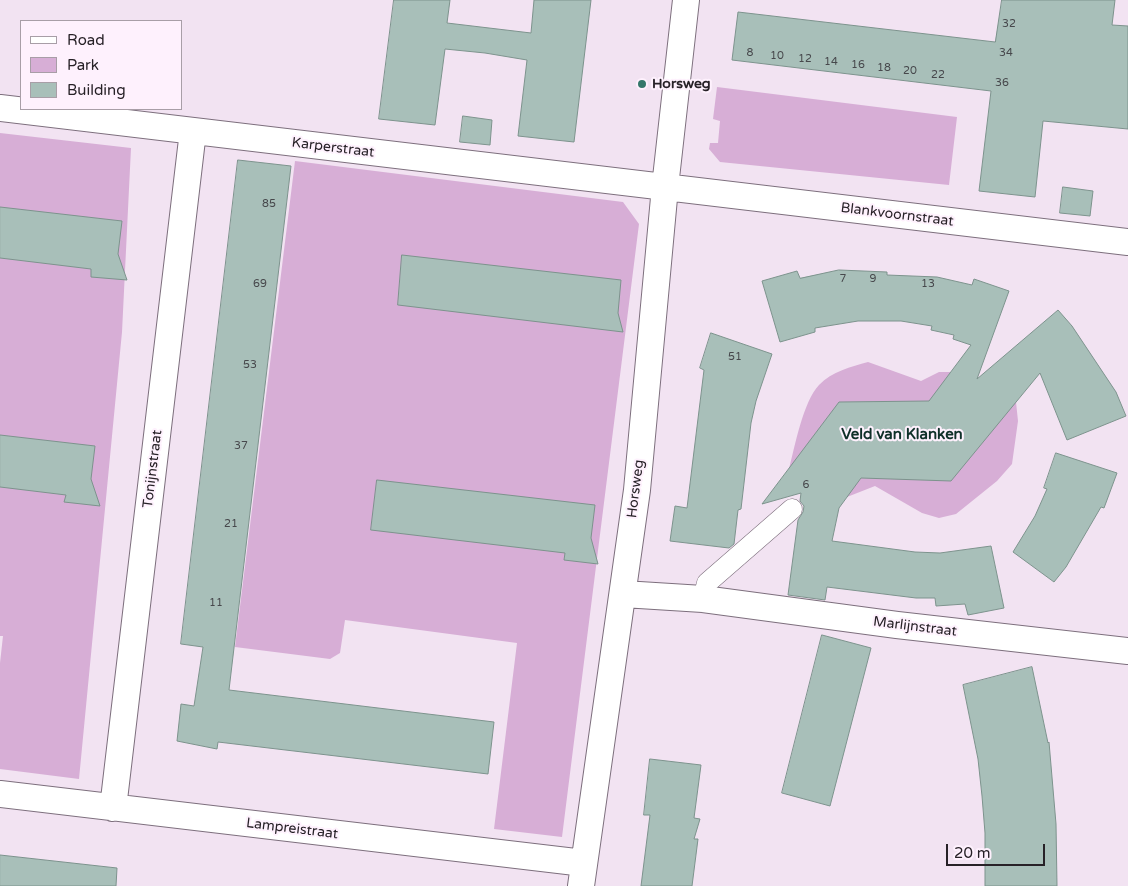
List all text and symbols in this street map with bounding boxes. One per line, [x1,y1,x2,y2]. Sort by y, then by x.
house number: 32 [1002,17,1016,31]
legend [20,20,182,110]
text: Road [67,31,105,49]
house number: 8 [747,46,753,60]
house number: 34 [999,46,1013,60]
house number: 10 [770,49,784,63]
house number: 12 [798,52,812,66]
house number: 14 [824,55,838,69]
text: Park [67,56,99,74]
house number: 16 [851,58,865,72]
house number: 18 [877,61,891,75]
house number: 20 [903,64,917,78]
house number: 22 [931,68,945,82]
place label: Horsweg [652,76,711,92]
house number: 36 [995,76,1009,90]
marker: Horsweg [636,78,648,90]
text: Building [67,81,126,99]
street label: Karperstraat [291,135,375,161]
house number: 85 [262,197,276,211]
street label: Blankvoornstraat [840,200,954,230]
house number: 7 [840,272,846,286]
house number: 9 [870,272,876,286]
house number: 69 [253,277,267,291]
house number: 13 [921,277,935,291]
house number: 51 [728,350,742,364]
house number: 53 [243,358,257,372]
district label: Veld van Klanken [841,426,963,444]
street label: Tonijnstraat [140,429,166,509]
house number: 37 [234,439,248,453]
street label: Horsweg [624,459,648,519]
house number: 6 [803,478,809,492]
house number: 21 [224,517,238,531]
house number: 11 [209,596,223,610]
street label: Marlijnstraat [872,614,958,640]
street label: Lampreistraat [245,815,339,843]
scale bar [948,834,1047,866]
text: 20 m [954,844,991,862]

